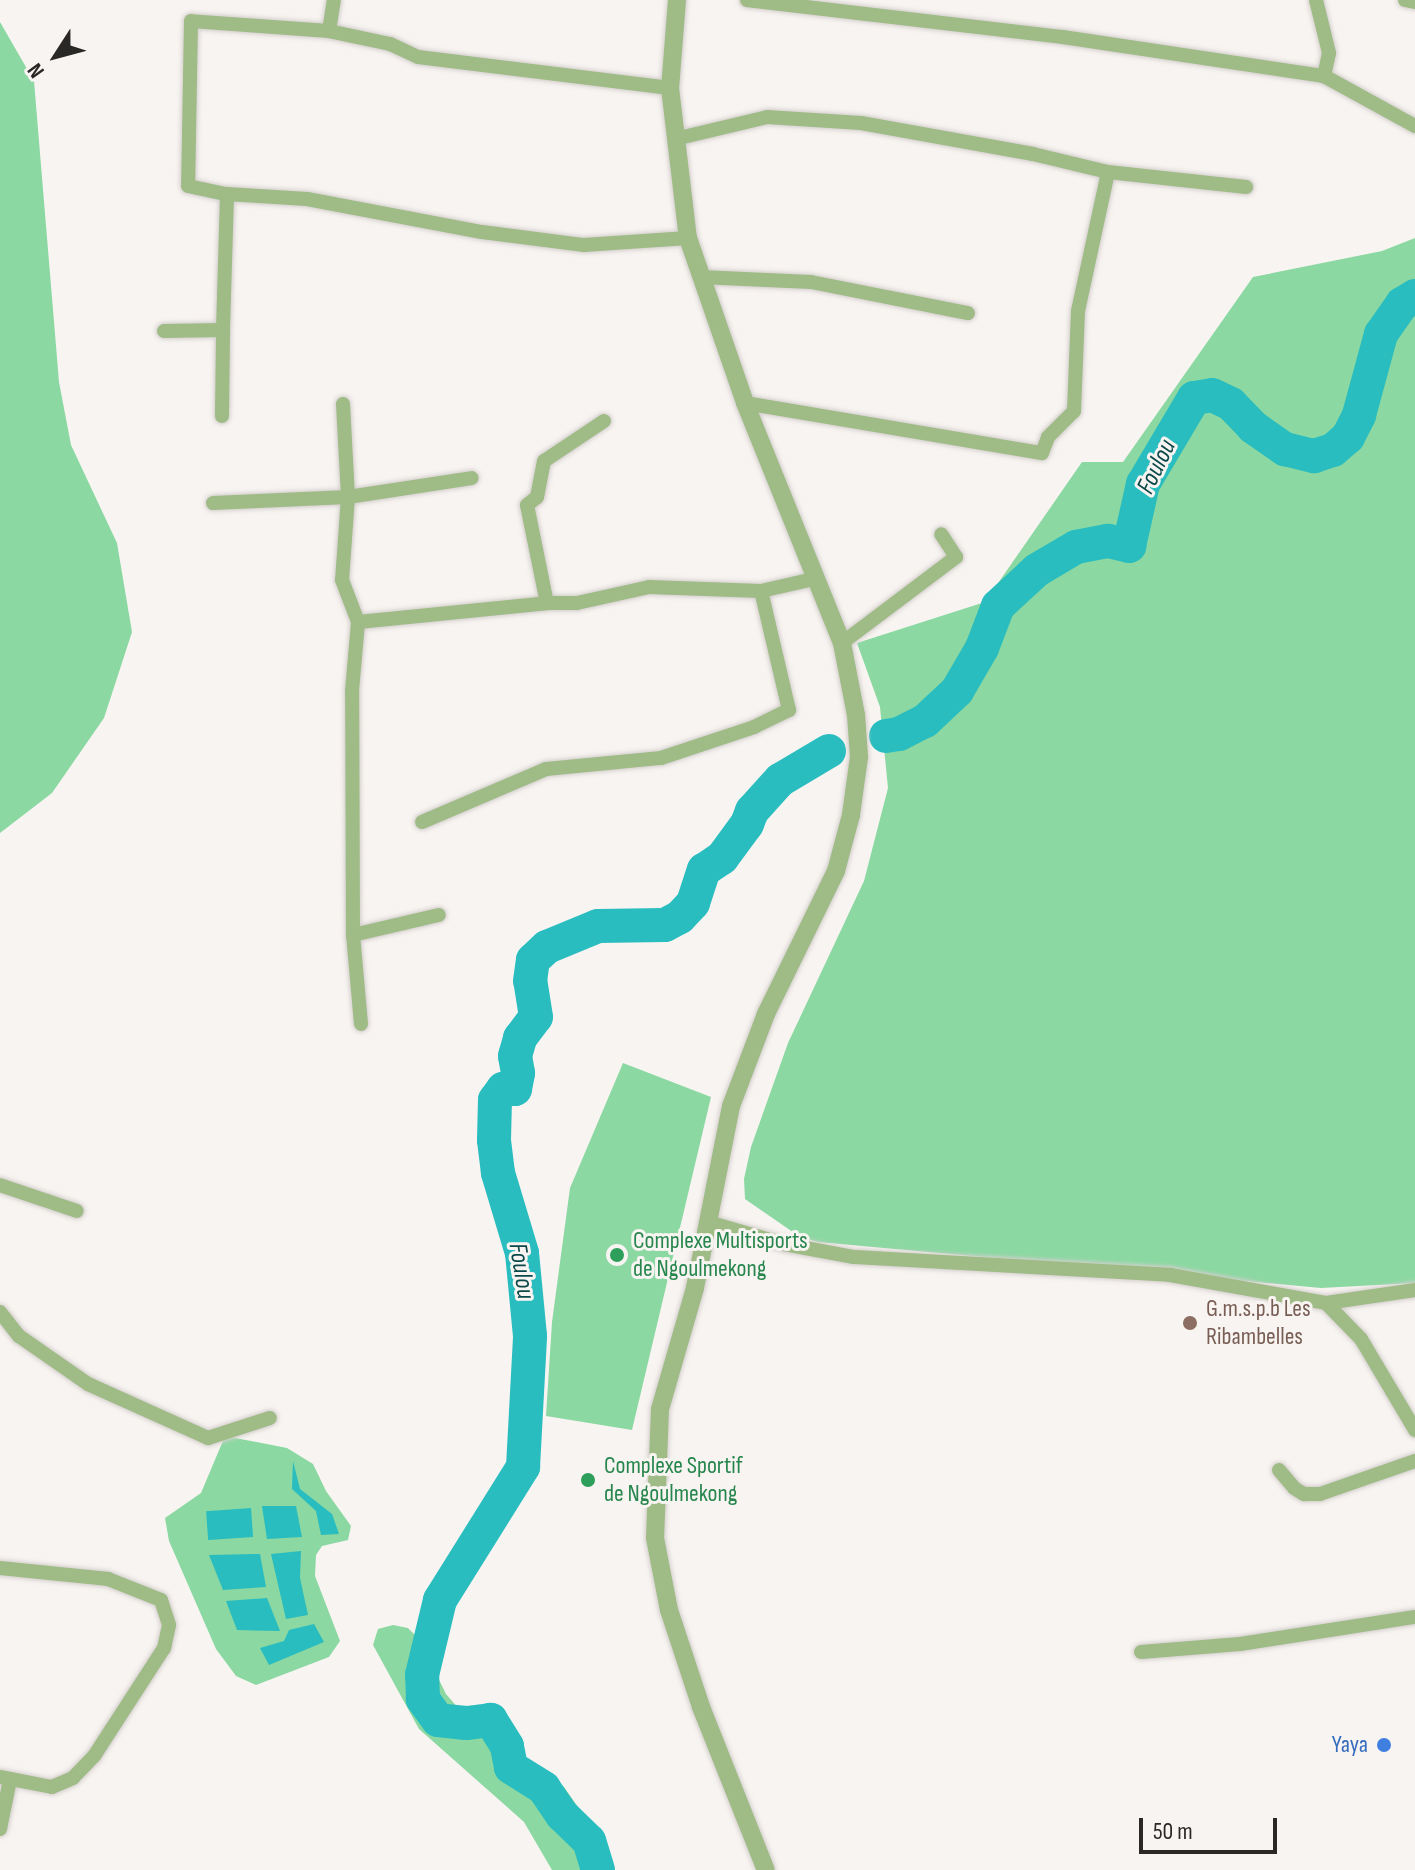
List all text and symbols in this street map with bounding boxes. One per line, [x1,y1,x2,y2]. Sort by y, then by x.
north arrow [16,16,96,96]
text: N [22,58,51,83]
water label: Foulou [1131,435,1183,499]
place label: Complexe Multisports de Ngoulmekong [633,1227,808,1283]
water label: Foulou [501,1241,541,1301]
marker: Complexe Multisports de Ngoulmekong [608,1246,626,1264]
place label: G.m.s.p.b Les Ribambelles [1206,1295,1311,1351]
marker: G.m.s.p.b Les Ribambelles [1181,1314,1199,1332]
place label: Complexe Sportif de Ngoulmekong [604,1452,743,1508]
marker: Complexe Sportif de Ngoulmekong [579,1471,597,1489]
place label: Yaya [1332,1731,1368,1759]
marker: Yaya [1375,1736,1393,1754]
scale bar [1143,1802,1281,1852]
text: 50 m [1153,1817,1193,1846]

